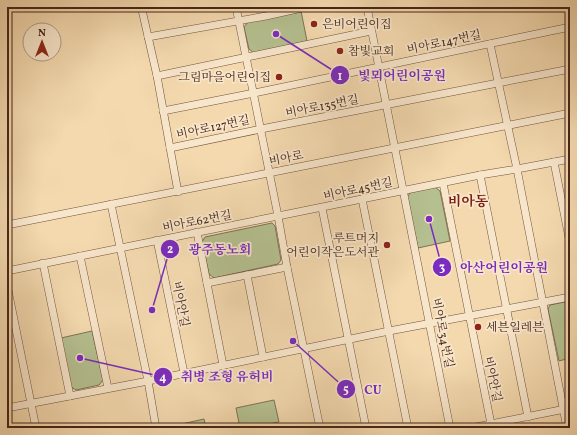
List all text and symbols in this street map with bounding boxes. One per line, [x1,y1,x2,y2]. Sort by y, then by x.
place label: 은비어린이집 [322,17,392,33]
marker: 은비어린이집 [309,19,319,29]
north arrow [22,22,62,62]
text: N [38,26,46,41]
street label: 비아로147번길 [406,27,483,59]
place label: 참빛교회 [348,44,394,60]
marker: 참빛교회 [335,46,345,56]
callout: 빛뫼어린이공원 [330,63,453,88]
text: 빛뫼어린이공원 [358,68,446,86]
text: 1 [338,69,343,85]
place label: 그림마을어린이집 [178,70,271,86]
marker: 그림마을어린이집 [274,72,284,82]
street label: 비아로135번길 [284,92,360,122]
street label: 비아로127번길 [175,112,251,144]
street label: 비아로 [268,148,305,170]
street label: 비아로45번길 [322,175,394,205]
district label: 비아동 [448,193,489,212]
street label: 비아로62번길 [161,207,233,237]
place label: 루트머지 어린이작은도서관 [286,231,379,261]
callout: 광주동노회 [160,237,259,262]
marker: 루트머지 어린이작은도서관 [382,240,392,250]
text: 2 [167,242,173,258]
text: 광주동노회 [189,242,251,260]
callout: 아산어린이공원 [432,255,556,280]
text: 3 [439,260,445,276]
text: 아산어린이공원 [460,260,548,278]
street label: 비아안길 [168,280,192,328]
street label: 비아로34번길 [427,297,457,370]
place label: 세븐일레븐 [486,320,544,336]
marker: 세븐일레븐 [473,322,483,332]
street label: 비아안길 [479,355,505,404]
callout: 취병 조형 유허비 [153,364,282,389]
text: 취병 조형 유허비 [180,369,274,387]
text: 4 [159,370,167,386]
callout: CU [336,377,390,402]
text: 5 [343,382,349,398]
text: CU [364,382,382,400]

